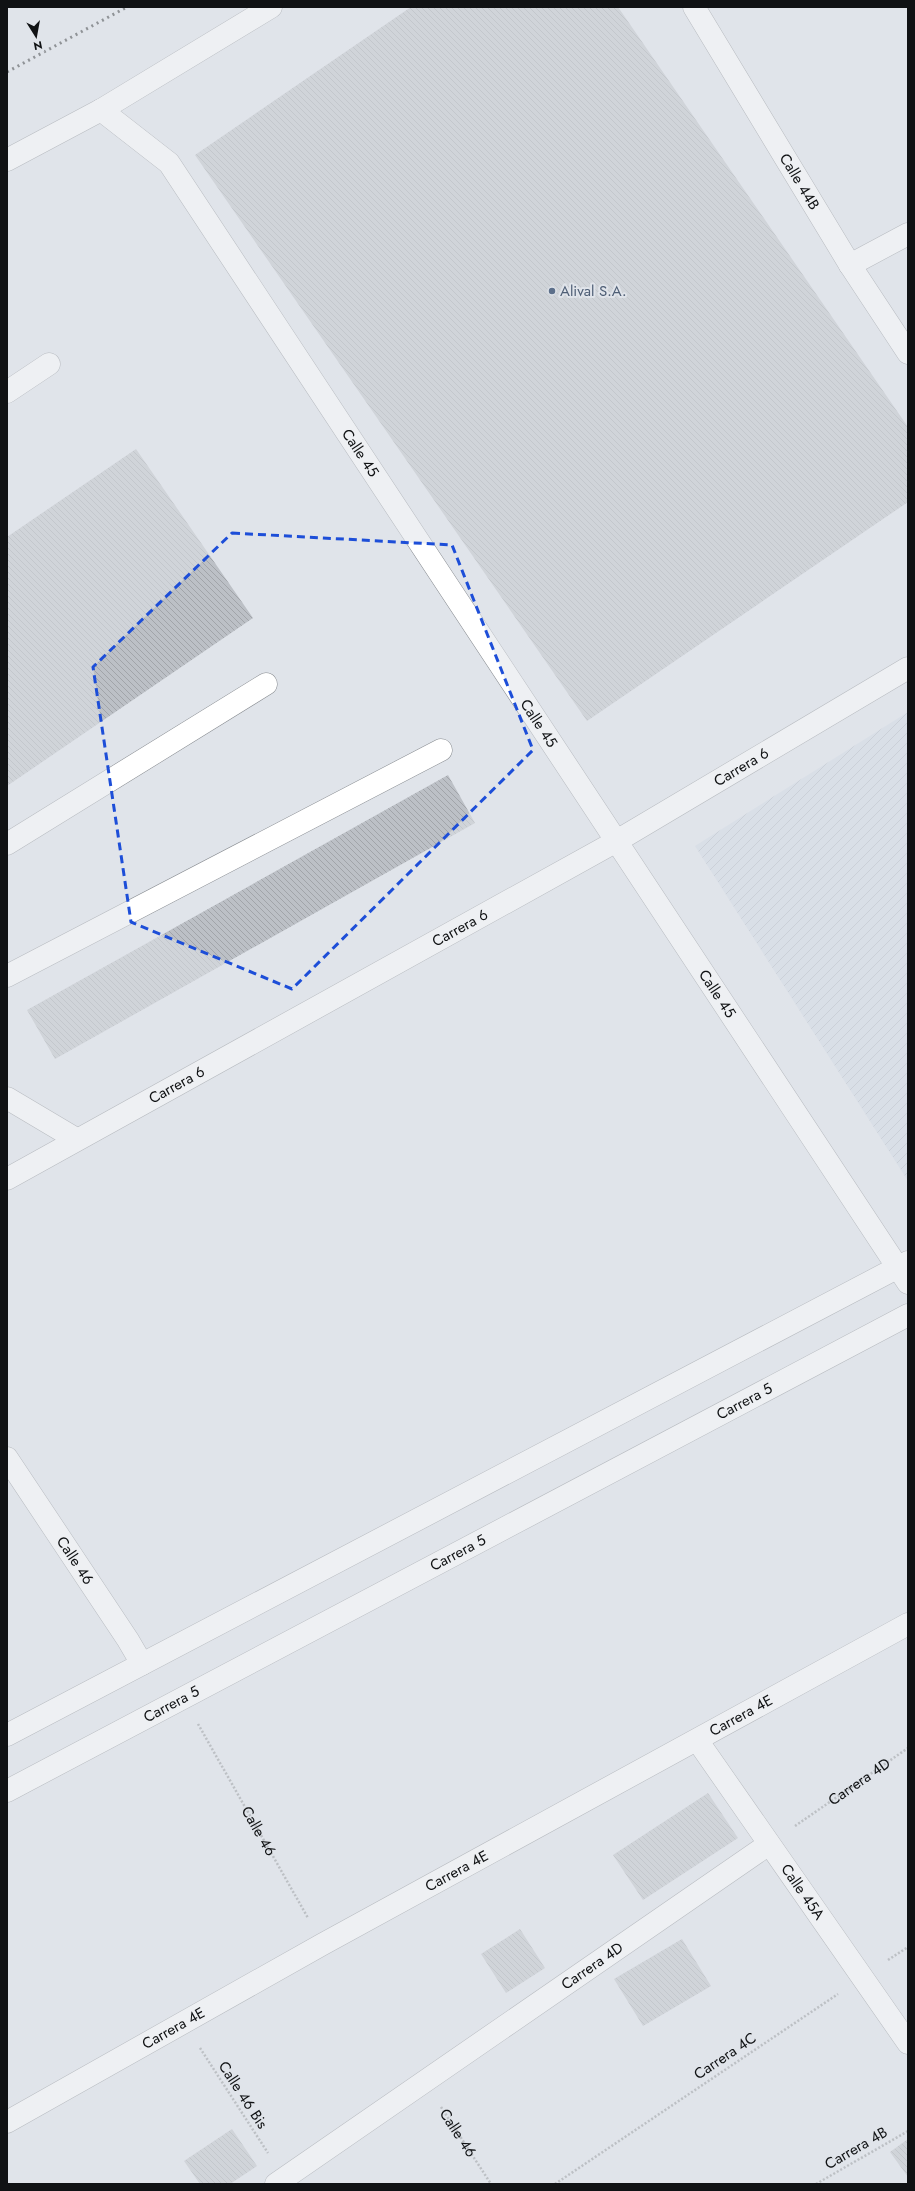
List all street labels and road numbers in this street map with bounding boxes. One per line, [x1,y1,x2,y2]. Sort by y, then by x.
street label: Calle 44B [774,149,825,214]
street label: Calle 45 [336,424,384,481]
street label: Calle 45 [515,695,563,752]
street label: Carrera 6 [709,742,773,792]
street label: Carrera 6 [428,904,492,952]
street label: Calle 45 [693,965,741,1022]
street label: Carrera 6 [145,1061,209,1109]
street label: Carrera 5 [712,1378,776,1425]
street label: Carrera 5 [426,1529,490,1577]
street label: Calle 46 [51,1532,99,1589]
street label: Carrera 5 [139,1680,203,1728]
street label: Carrera 4E [705,1689,777,1742]
street label: Carrera 4D [824,1752,895,1811]
street label: Calle 46 [236,1802,282,1860]
street label: Carrera 4E [421,1845,492,1897]
street label: Calle 45A [775,1859,830,1924]
street label: Carrera 4D [557,1937,628,1995]
street label: Carrera 4E [138,2002,209,2055]
street label: Carrera 4C [689,2027,761,2085]
street label: Calle 46 Bis [213,2057,273,2133]
street label: Calle 46 [434,2104,482,2162]
street label: Carrera 4B [821,2121,891,2175]

